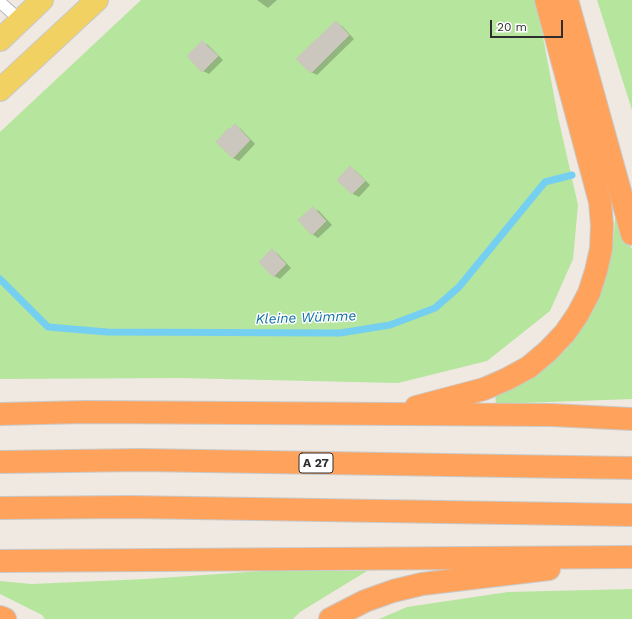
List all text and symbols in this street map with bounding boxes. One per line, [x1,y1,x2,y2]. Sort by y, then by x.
scale bar [492,12,565,38]
text: 20 m [497,20,527,34]
water label: Kleine Wümme [255,308,357,328]
road number: A 27 [299,453,333,473]

